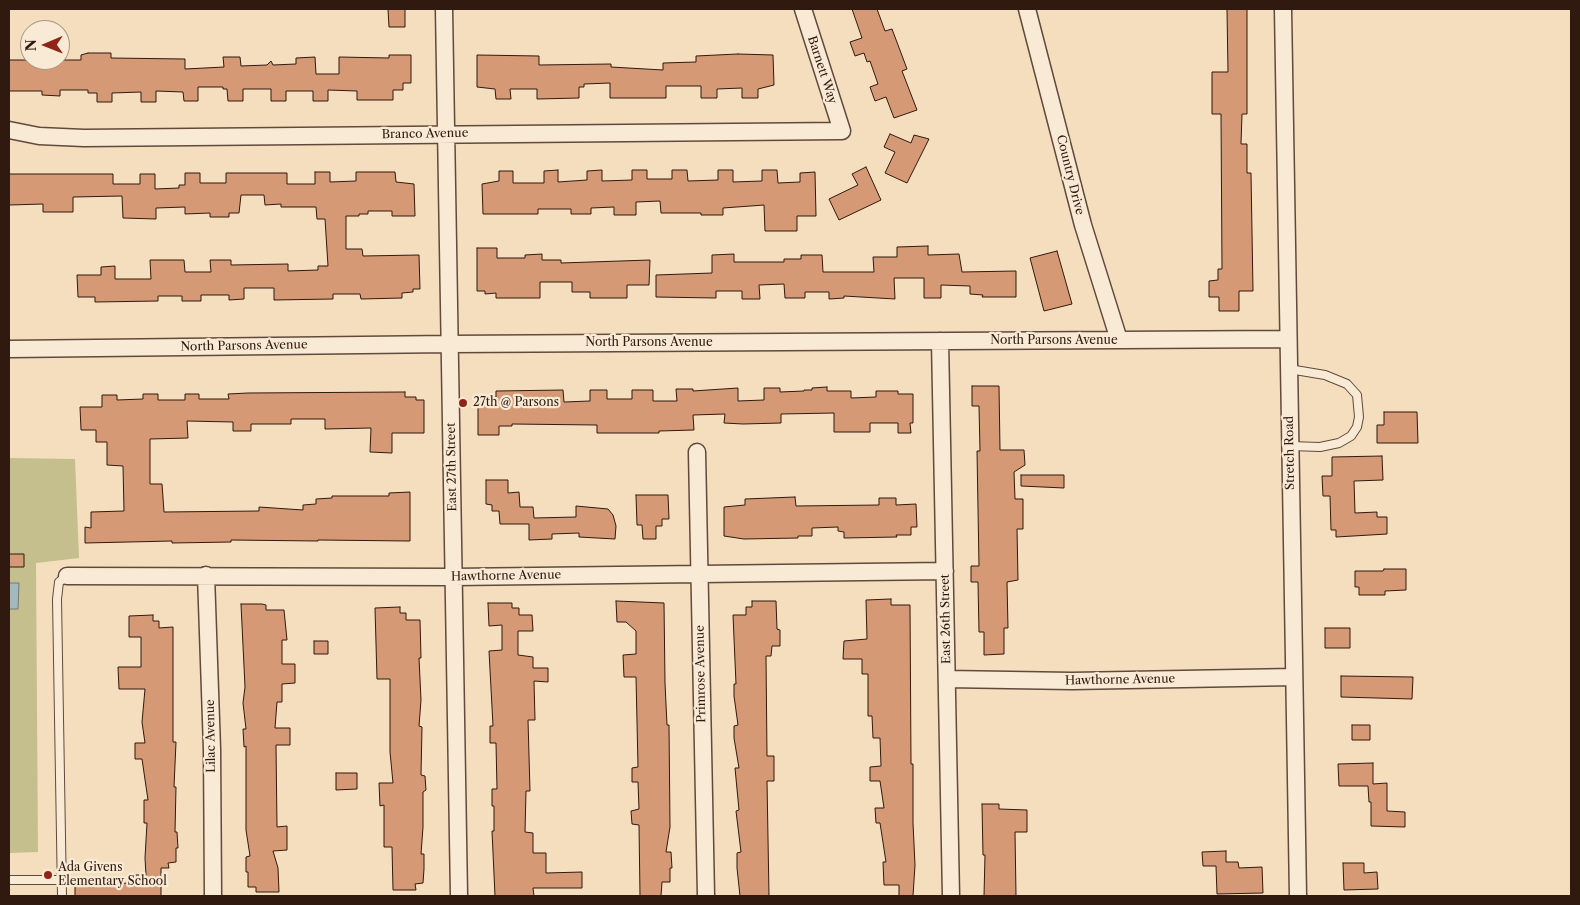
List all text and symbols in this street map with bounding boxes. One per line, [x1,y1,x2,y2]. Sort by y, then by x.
north arrow [20,20,70,70]
street label: Barnett Way [804,34,840,106]
text: N [22,39,40,51]
street label: Branco Avenue [382,126,468,142]
street label: Country Drive [1053,134,1087,216]
street label: North Parsons Avenue [990,334,1118,348]
street label: North Parsons Avenue [585,336,713,350]
street label: North Parsons Avenue [180,338,308,354]
place label: 27th @ Parsons [473,396,559,410]
marker: 27th @ Parsons [457,397,469,409]
street label: Stretch Road [1282,416,1298,490]
street label: East 27th Street [444,422,460,512]
street label: Hawthorne Avenue [451,568,561,584]
street label: East 26th Street [938,574,954,664]
street label: Primrose Avenue [693,625,709,723]
street label: Hawthorne Avenue [1065,672,1175,688]
street label: Lilac Avenue [203,699,219,773]
place label: Ada Givens Elementary School [58,861,167,889]
marker: Ada Givens Elementary School [42,869,54,881]

